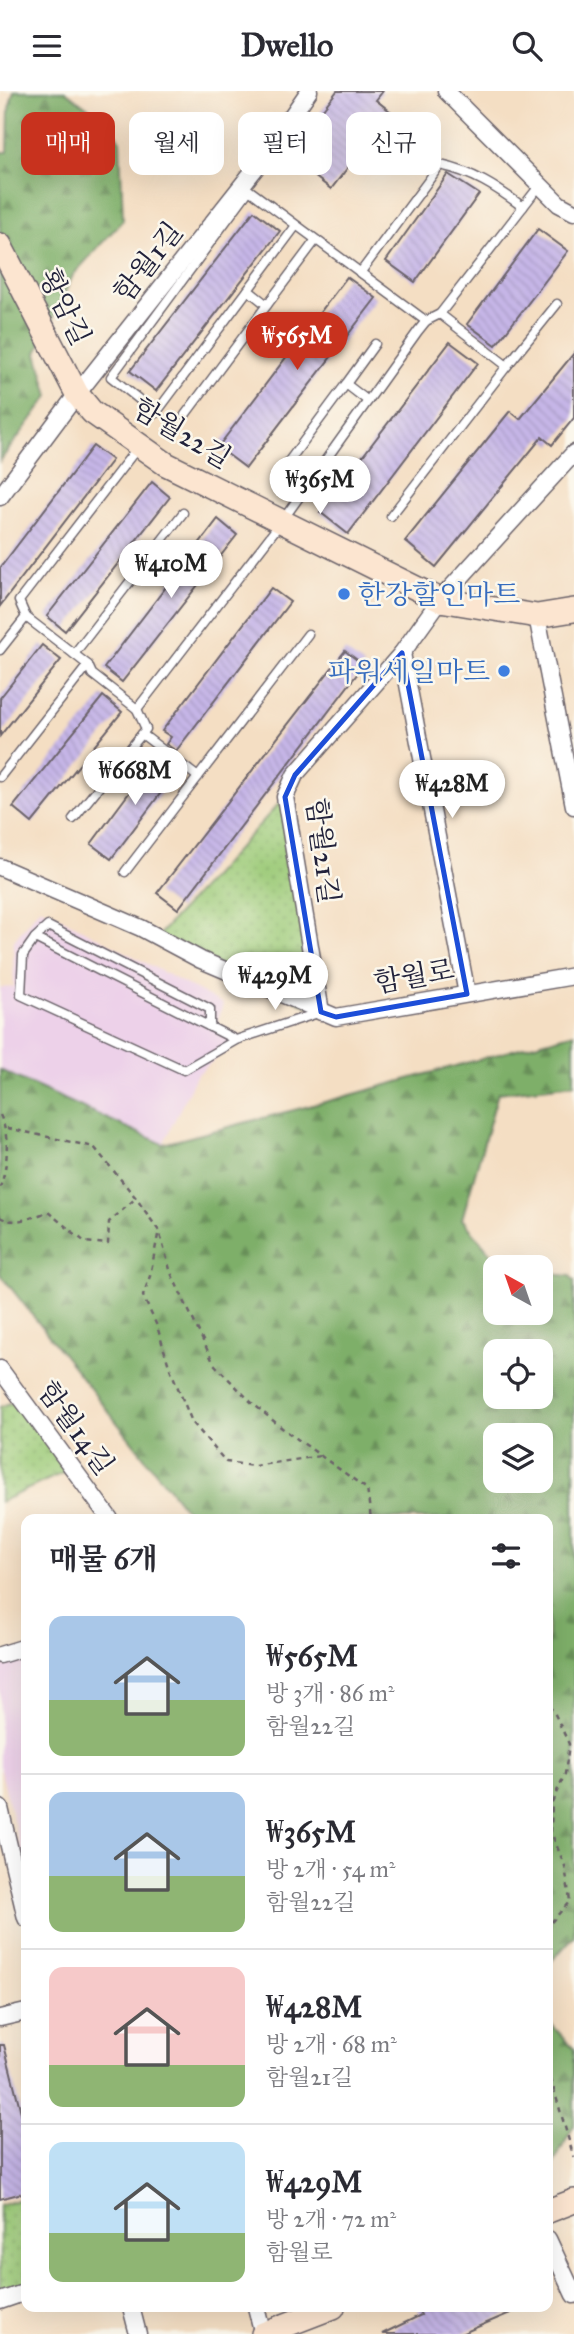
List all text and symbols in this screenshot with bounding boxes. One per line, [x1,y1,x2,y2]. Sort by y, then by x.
text: Dwello [241,26,333,65]
icon: menu [28,27,66,65]
icon: search [508,27,546,65]
chip: 매매 [21,112,115,175]
chip: 월세 [129,112,224,175]
chip: 필터 [238,112,332,175]
chip: 신규 [346,112,441,175]
street label: 함월1길 [106,215,190,309]
street label: 황암길 [31,263,99,351]
pin: ₩565M [248,313,346,372]
text: ₩565M [262,321,332,349]
street label: 함월22길 [126,390,238,476]
pin: ₩365M [271,457,369,516]
text: ₩365M [286,465,354,493]
pin: ₩410M [122,540,220,600]
text: ₩410M [135,549,207,577]
place label: 한강할인마트 [358,577,520,612]
marker: 한강할인마트 [336,586,352,602]
place label: 파워세일마트 [328,654,490,689]
marker: 파워세일마트 [496,663,512,679]
pin: ₩668M [86,747,184,807]
text: ₩668M [98,756,172,784]
pin: ₩428M [403,761,501,820]
text: ₩428M [415,769,489,797]
street label: 함월21길 [299,796,347,906]
street label: 함월로 [371,952,457,1000]
pin: ₩429M [226,953,324,1012]
text: ₩429M [238,961,312,989]
north arrow [483,1255,553,1325]
map controls [483,1255,553,1493]
button: locate [483,1339,553,1409]
street label: 함월14길 [30,1374,122,1482]
button: layers [483,1423,553,1493]
icon: filters [487,1537,525,1575]
text: 매물 6개 [49,1541,158,1577]
text: ₩565M [266,1638,358,1674]
icon: home [105,1644,189,1728]
text: 방 3개 · 86 m² [266,1679,395,1707]
text: 함월22길 [266,1712,355,1740]
text: ₩365M [266,1814,356,1850]
icon: home [105,1820,189,1904]
text: 방 2개 · 54 m² [266,1855,396,1883]
text: 함월22길 [266,1888,355,1916]
text: ₩428M [266,1989,362,2025]
icon: home [105,1995,189,2079]
text: 방 2개 · 68 m² [266,2030,397,2058]
text: 함월21길 [266,2063,353,2091]
text: ₩429M [266,2164,362,2200]
icon: home [105,2170,189,2254]
text: 방 2개 · 72 m² [266,2205,396,2233]
text: 함월로 [266,2238,333,2266]

